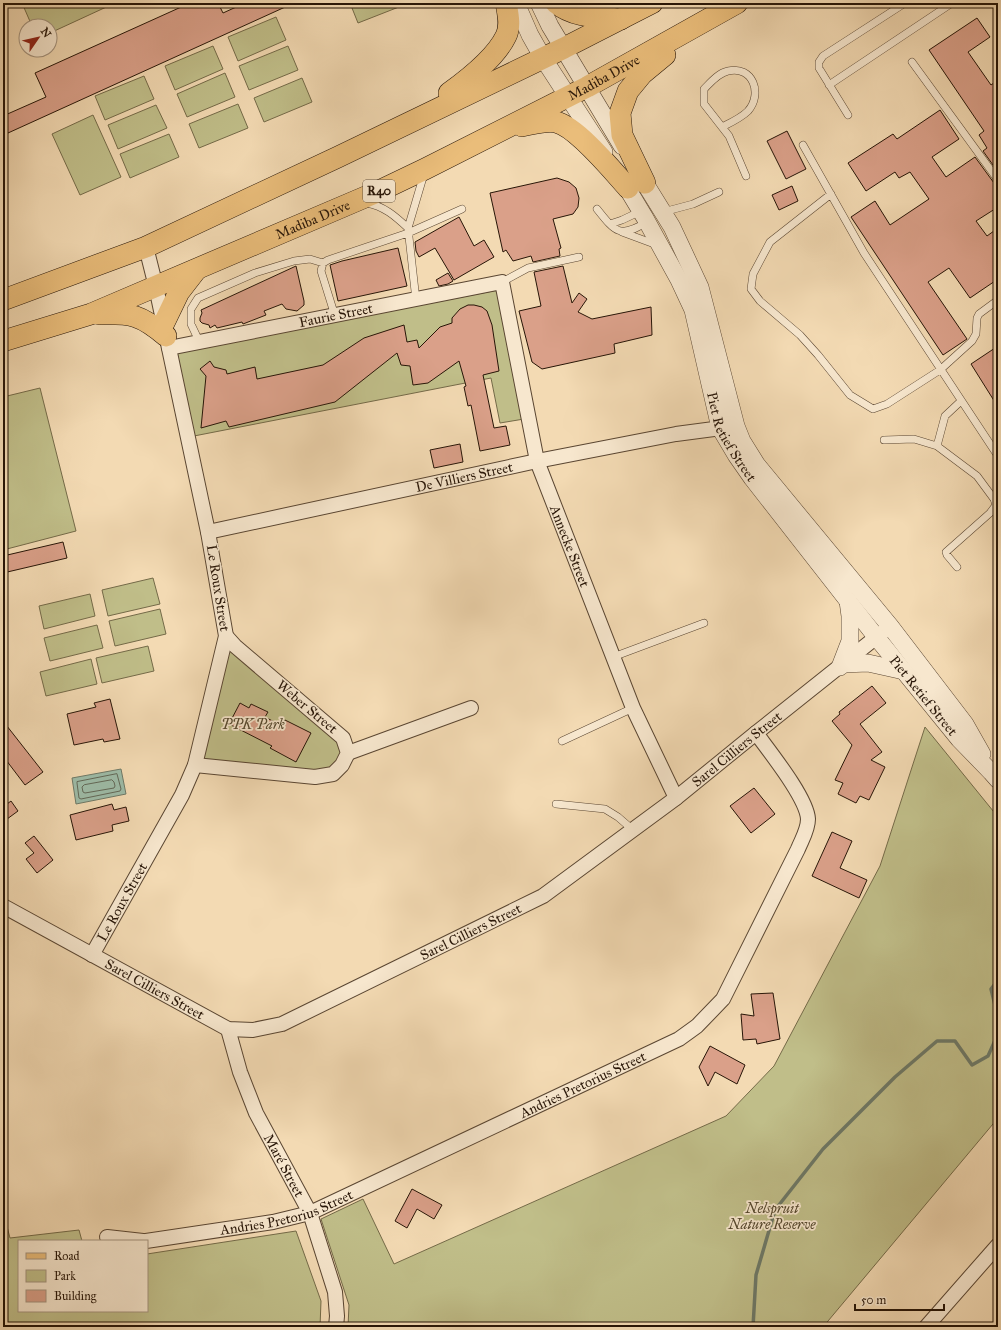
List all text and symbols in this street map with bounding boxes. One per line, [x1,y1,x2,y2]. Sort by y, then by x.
north arrow [18,18,58,58]
text: N [38,25,54,41]
street label: Madiba Drive [565,51,643,104]
road number: R40 [363,180,395,202]
street label: Madiba Drive [273,196,353,243]
street label: Faurie Street [297,299,374,331]
street label: Piet Retief Street [704,390,760,485]
street label: De Villiers Street [414,458,514,495]
street label: Annecke Street [546,502,594,589]
street label: Le Roux Street [203,543,233,633]
street label: Piet Retief Street [886,652,961,739]
street label: Weber Street [273,677,341,737]
street label: Sarel Cilliers Street [688,707,785,790]
park label: PPK Park [221,716,286,733]
street label: Le Roux Street [93,859,151,944]
street label: Sarel Cilliers Street [417,900,524,964]
street label: Sarel Cilliers Street [102,955,207,1023]
street label: Andries Pretorius Street [516,1047,649,1122]
street label: Maré Street [260,1131,308,1200]
street label: Andries Pretorius Street [218,1186,356,1238]
park label: Nelspruit Nature Reserve [728,1200,816,1233]
legend [18,1240,148,1312]
text: Road [54,1249,80,1263]
text: Park [54,1269,76,1283]
scale bar [855,1286,944,1312]
text: Building [54,1289,97,1304]
text: 50 m [861,1293,886,1307]

